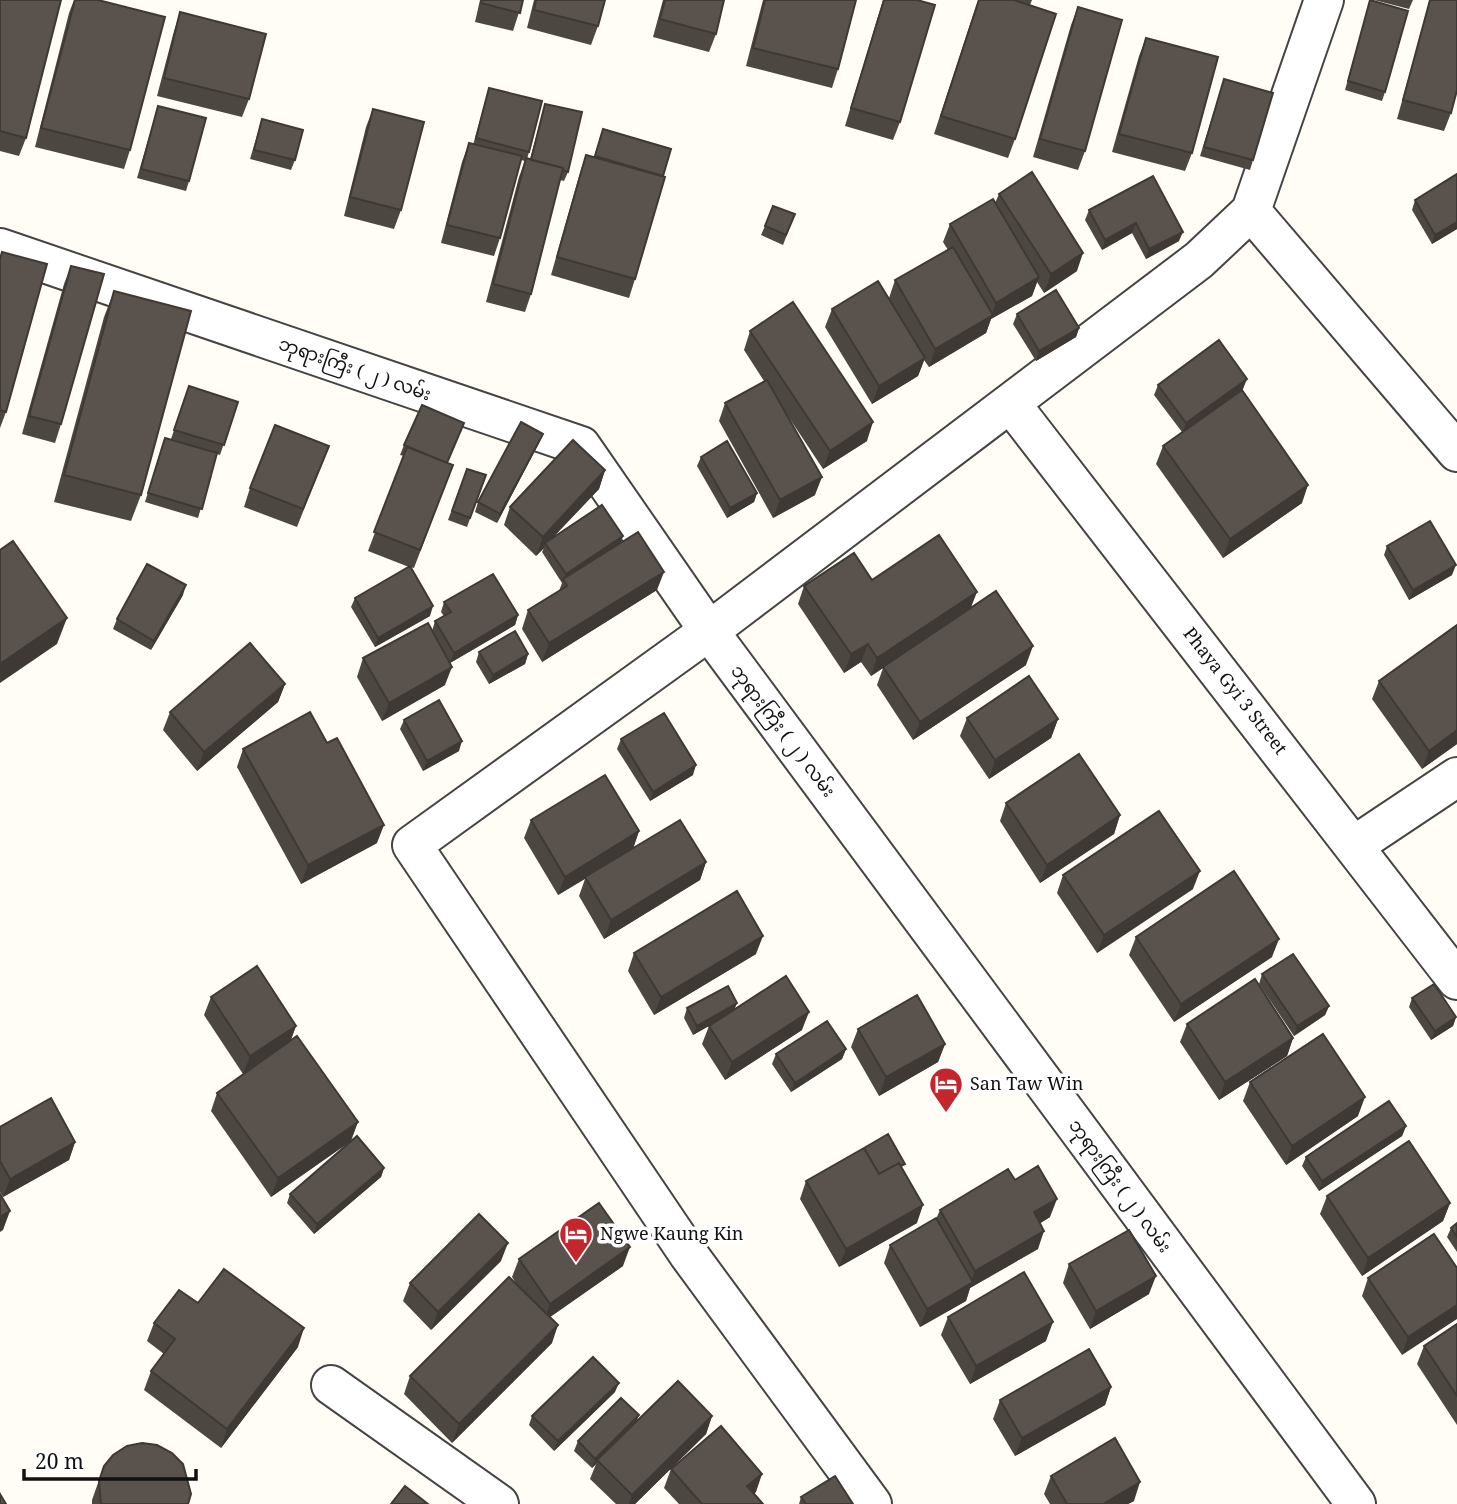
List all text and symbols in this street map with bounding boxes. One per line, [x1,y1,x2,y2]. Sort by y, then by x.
street label: ဘုရားကြီး ( ၂ ) လမ်း [275,330,435,409]
street label: Phaya Gyi 3 Street [1178,622,1293,759]
street label: ဘုရားကြီး ( ၂ ) လမ်း [723,659,842,804]
hotel icon: San Taw Win [927,1065,965,1114]
place label: San Taw Win [970,1071,1084,1095]
street label: ဘုရားကြီး ( ၂ ) လမ်း [1061,1113,1178,1259]
hotel icon: Ngwe Kaung Kin [557,1215,595,1264]
place label: Ngwe Kaung Kin [600,1221,744,1245]
scale bar [24,1438,196,1482]
text: 20 m [35,1447,84,1475]

